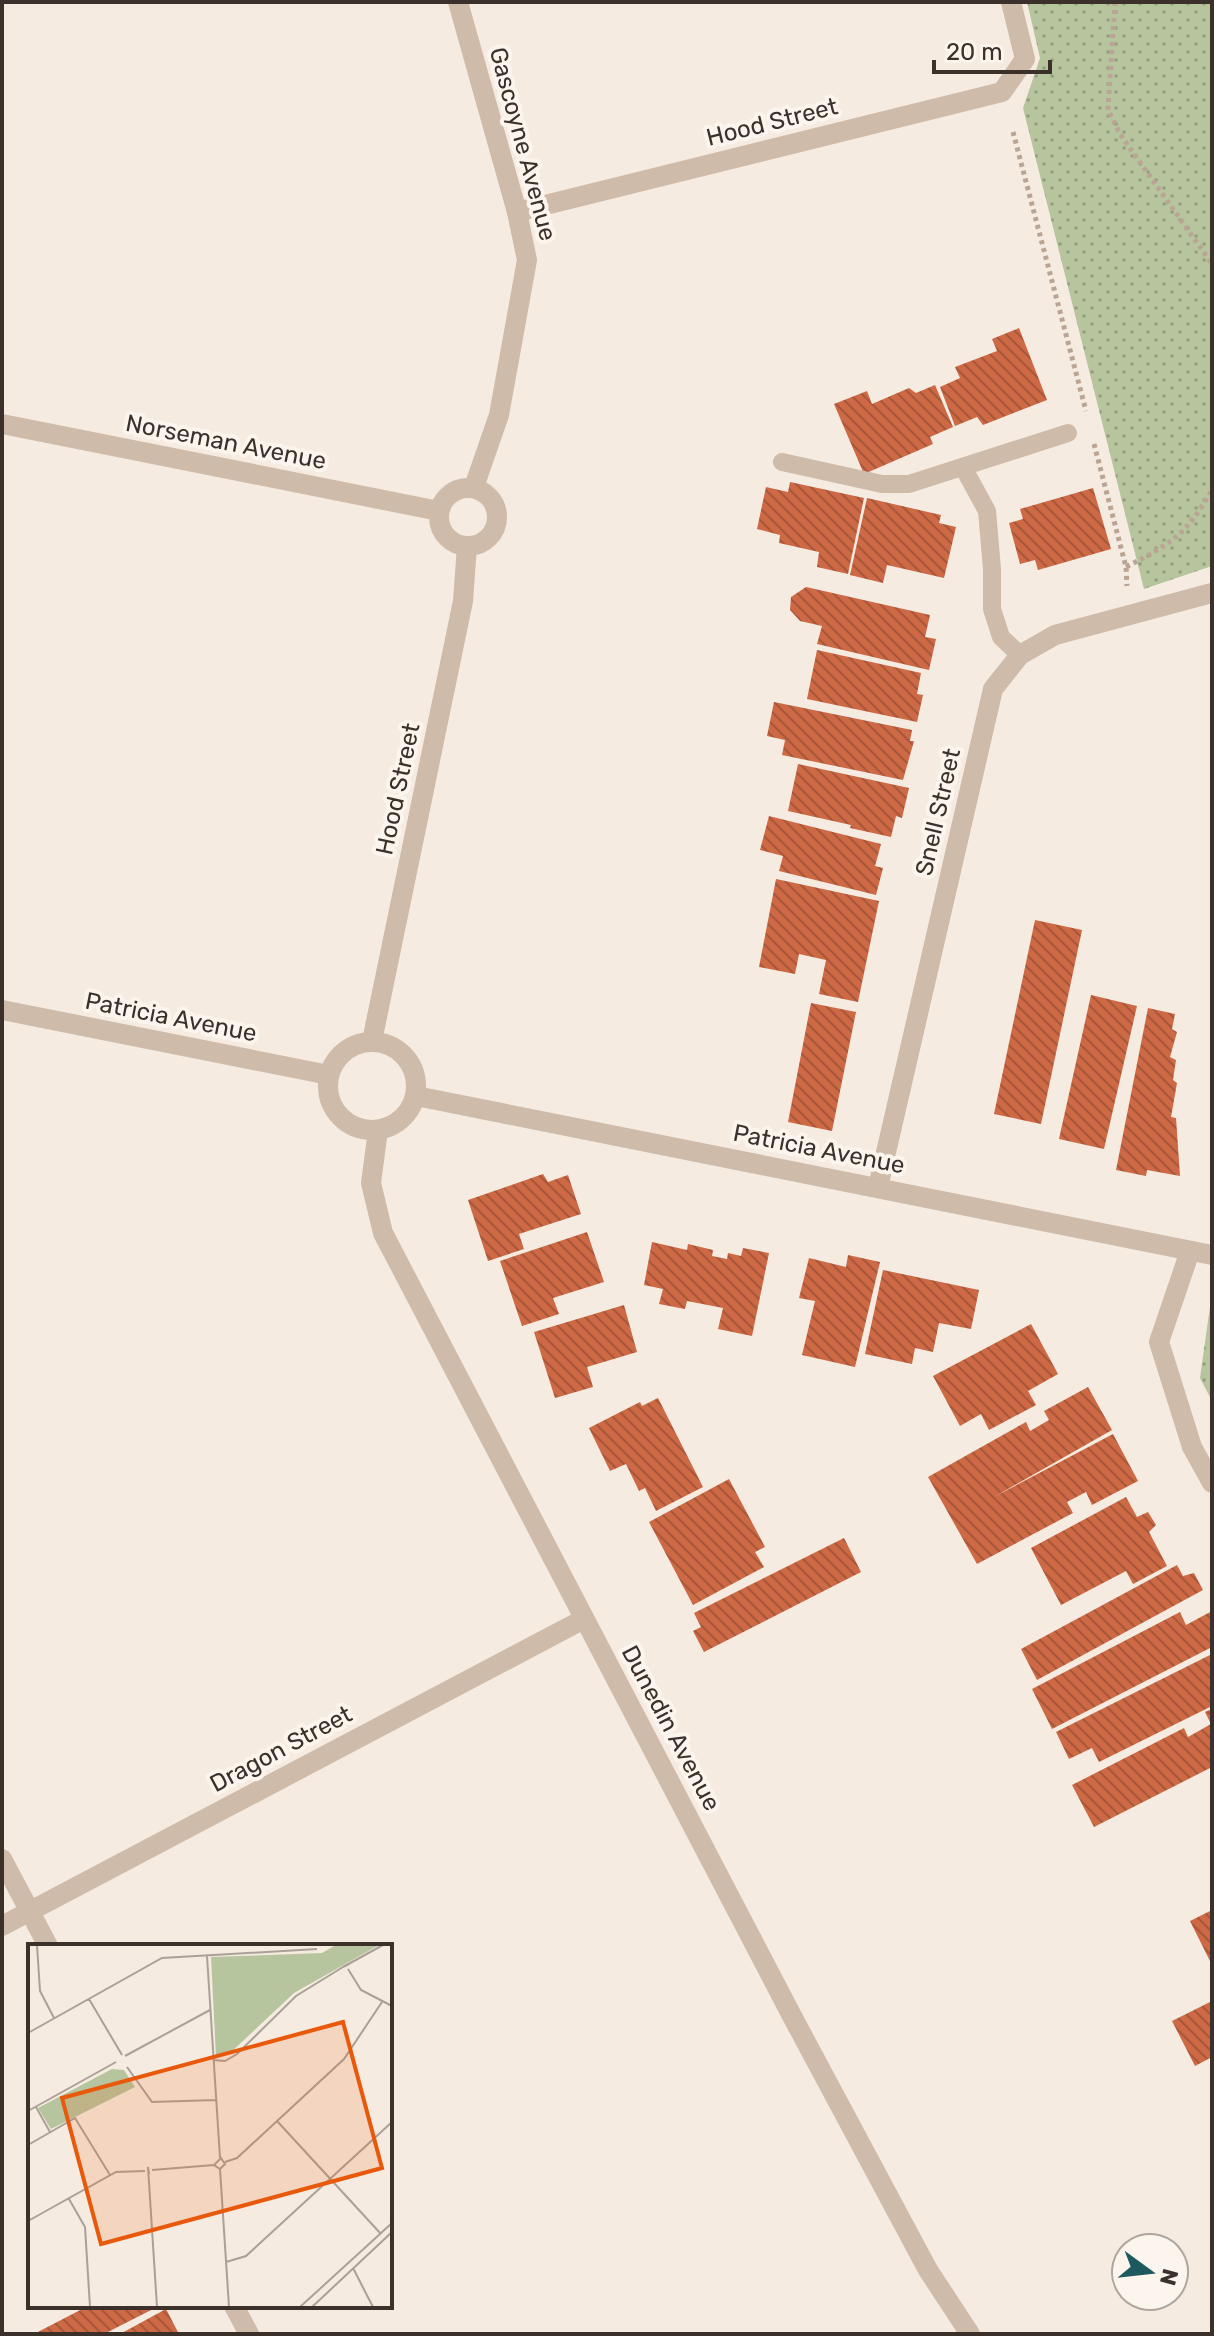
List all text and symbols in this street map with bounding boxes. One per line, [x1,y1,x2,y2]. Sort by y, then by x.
scale bar [934,24,1050,74]
text: 20 m [946,38,1003,66]
street label: Gascoyne Avenue [484,44,562,244]
street label: Hood Street [703,92,841,152]
street label: Norseman Avenue [123,409,329,475]
street label: Hood Street [370,720,426,858]
street label: Snell Street [910,746,966,878]
street label: Patricia Avenue [83,987,259,1047]
street label: Patricia Avenue [731,1119,907,1179]
street label: Dunedin Avenue [616,1641,726,1815]
street label: Dragon Street [205,1700,357,1798]
inset map [28,1944,392,2308]
north arrow [1110,2232,1190,2312]
text: N [1154,2266,1184,2288]

